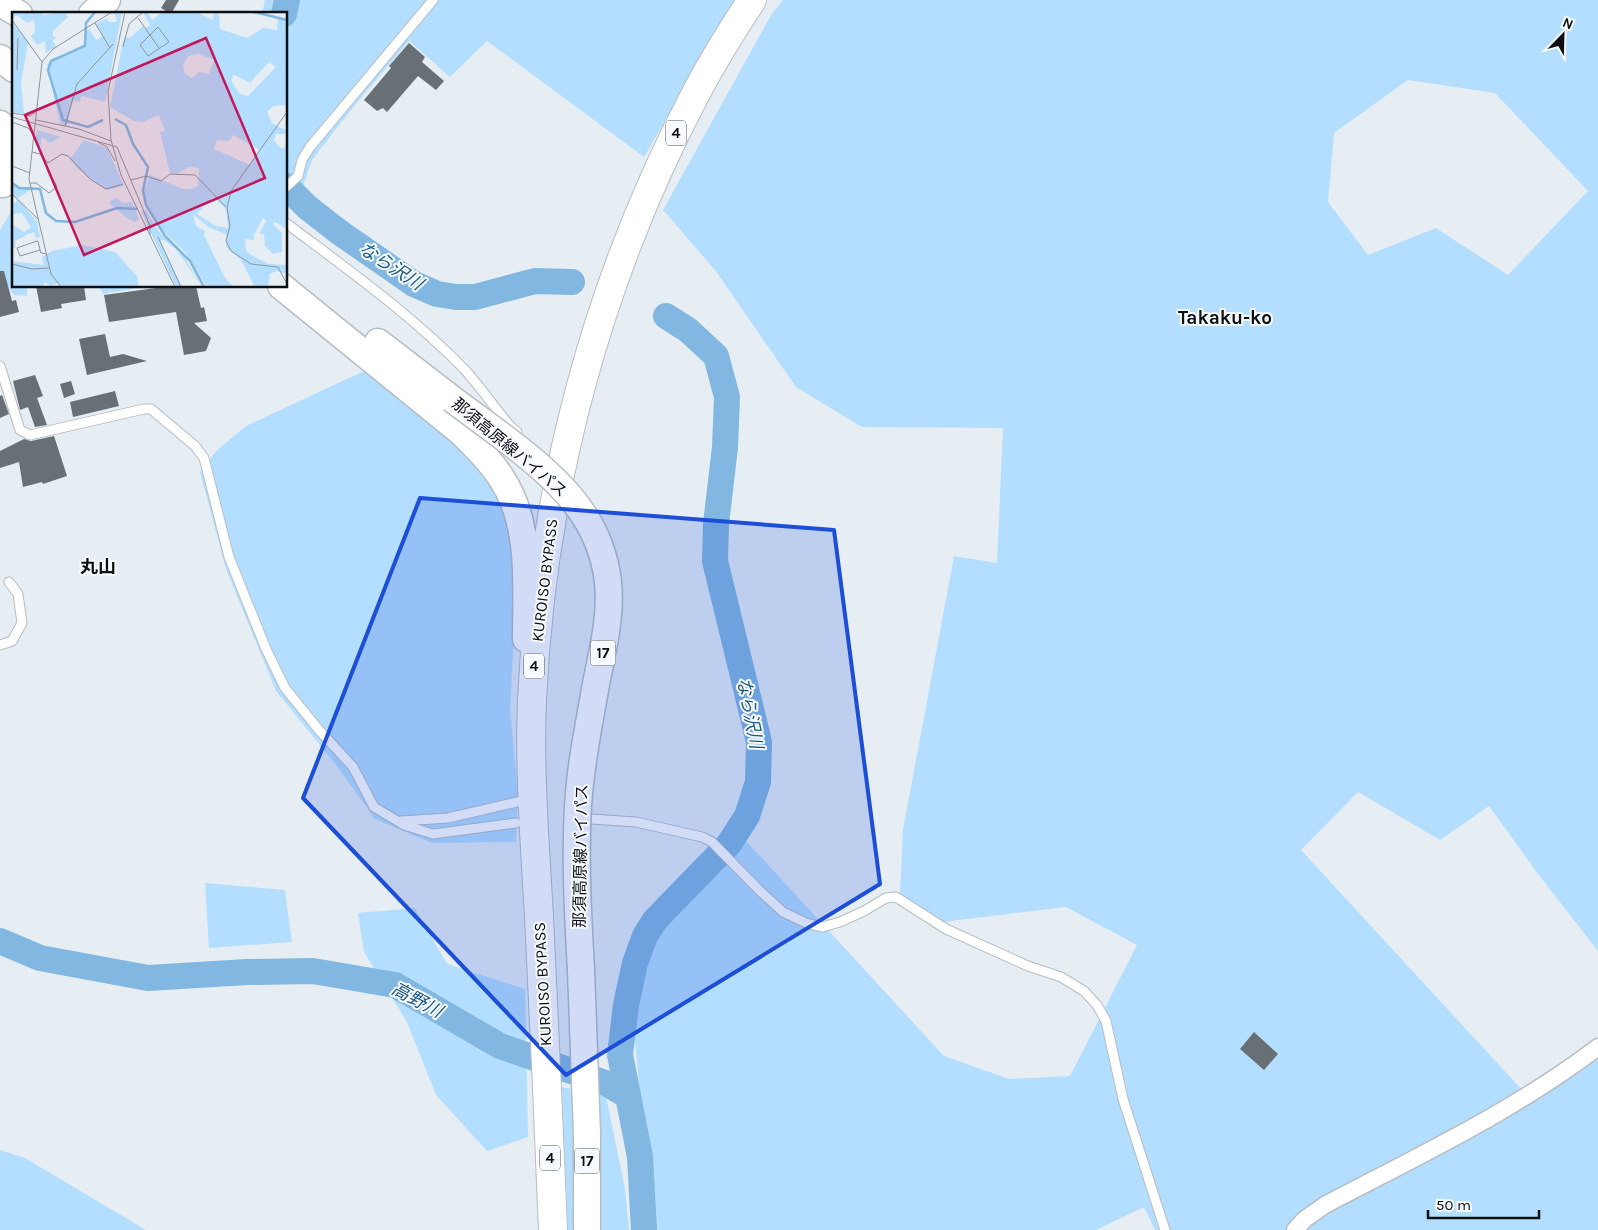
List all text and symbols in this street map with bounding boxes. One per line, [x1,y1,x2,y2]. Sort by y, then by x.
north arrow [1538,10,1588,60]
inset map [12,12,288,288]
text: N [1560,14,1576,33]
road number: 4 [666,120,686,146]
water label: なら沢川 [355,237,429,296]
district label: Takaku-ko [1178,307,1272,329]
street label: 那須高原線バイパス [449,394,571,501]
street label: KUROISO BYPASS [528,517,561,643]
district label: 丸山 [80,556,116,578]
road number: 17 [590,640,616,666]
road number: 4 [524,654,544,678]
water label: なら沢川 [732,676,768,752]
street label: 那須高原線バイパス [570,784,591,928]
street label: KUROISO BYPASS [530,922,555,1046]
water label: 高野川 [388,978,448,1023]
road number: 4 [540,1146,560,1170]
road number: 17 [574,1148,600,1174]
scale bar [1428,1188,1539,1220]
text: 50 m [1436,1196,1471,1214]

